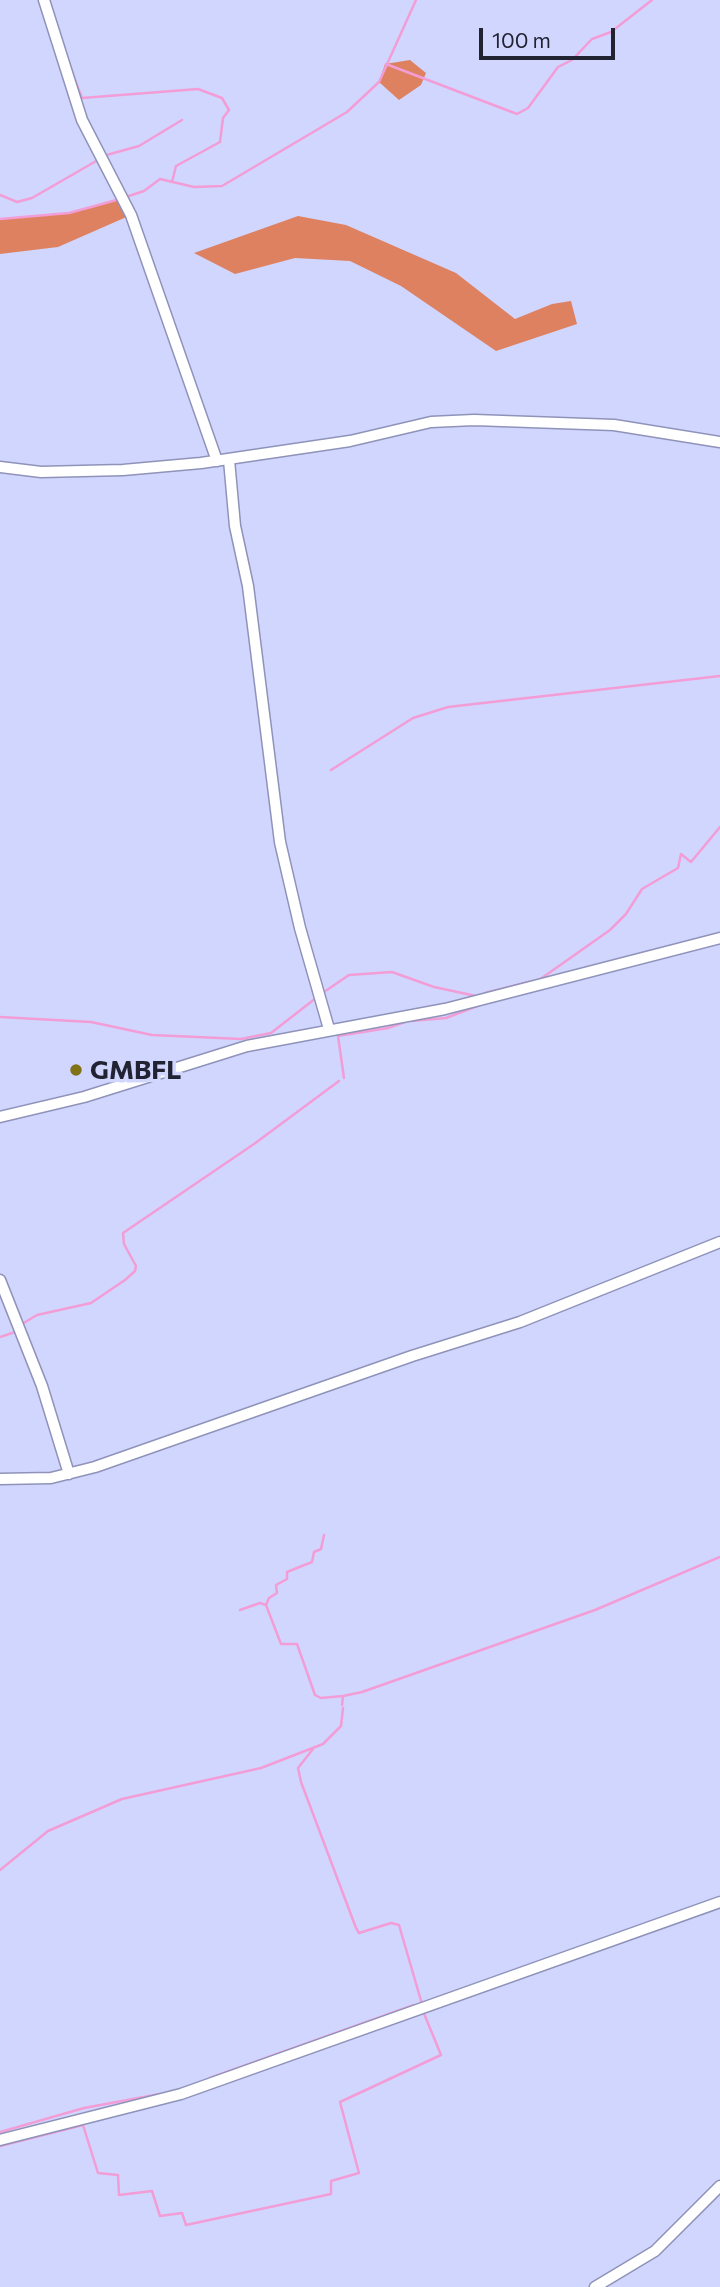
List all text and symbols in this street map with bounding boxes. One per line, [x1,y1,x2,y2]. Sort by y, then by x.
scale bar [482,14,618,58]
text: 100 m [492,27,551,52]
place label: GMBFL [90,1054,181,1086]
marker: GMBFL [68,1062,84,1078]

